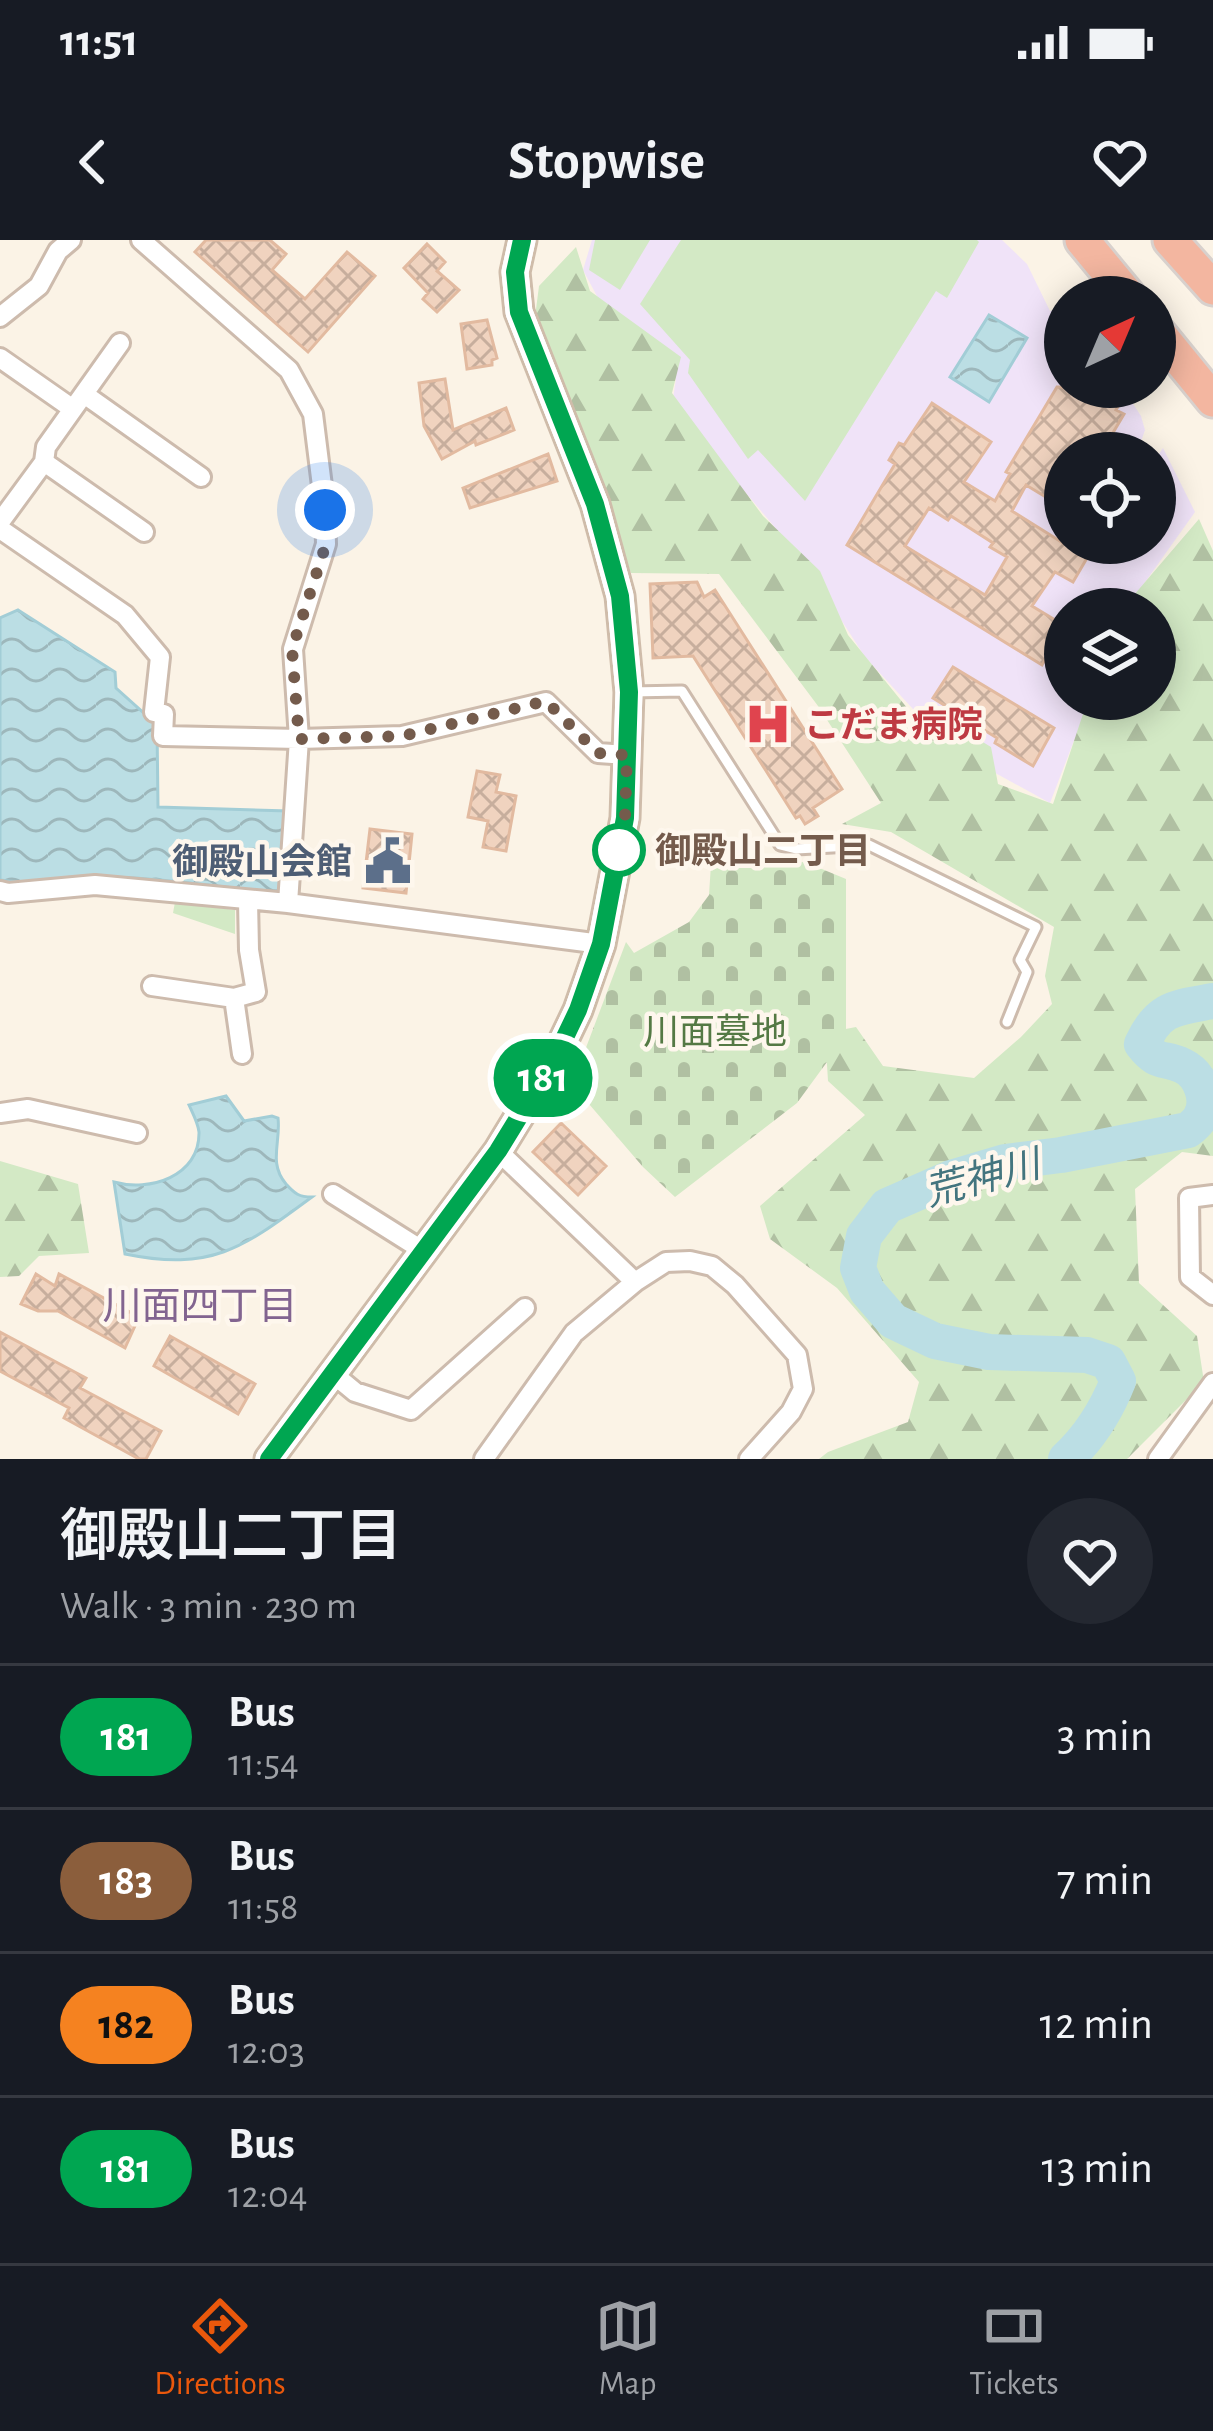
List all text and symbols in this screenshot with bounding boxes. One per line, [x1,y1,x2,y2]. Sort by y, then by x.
text: 11:51 [60,19,138,64]
icon: back [60,129,126,195]
icon: heart [1087,129,1153,195]
text: Stopwise [508,135,705,189]
north arrow [1044,276,1176,408]
map controls [1044,276,1176,720]
button: locate [1044,432,1176,564]
your location [295,480,355,540]
button: layers [1044,588,1176,720]
hospital icon: こだま病院 [743,699,793,749]
place label: こだま病院 [804,706,983,744]
marker: 御殿山二丁目 [594,825,644,875]
place label: 御殿山二丁目 [655,832,871,870]
public building icon: 御殿山会館 [363,836,413,886]
place label: 御殿山会館 [172,843,352,881]
park label: 川面墓地 [643,1013,787,1051]
line badge: 181 [474,1039,612,1117]
text: 181 [518,1057,568,1099]
water label: 荒神川 [921,1142,1048,1213]
district label: 川面四丁目 [102,1288,298,1327]
button: heart [1027,1498,1153,1624]
text: 御殿山二丁目 [60,1509,402,1566]
text: Walk · 3 min · 230 m [60,1587,357,1626]
text: Bus [228,1690,295,1735]
text: 3 min [1057,1714,1153,1759]
text: 181 [101,1716,151,1758]
text: 11:54 [228,1744,299,1783]
text: Bus [228,1834,295,1879]
text: 7 min [1057,1858,1153,1903]
text: 183 [99,1860,153,1902]
text: 11:58 [228,1888,299,1927]
text: Bus [228,1978,295,2023]
text: 12 min [1040,2002,1153,2047]
text: 182 [98,2004,154,2046]
text: 12:03 [228,2032,305,2071]
text: Bus [228,2122,295,2167]
text: 13 min [1041,2146,1153,2191]
text: 181 [101,2148,151,2190]
text: 12:04 [228,2176,307,2215]
tab: Directions [154,2293,286,2405]
tab: Map [595,2293,661,2405]
tab: Tickets [969,2293,1059,2405]

